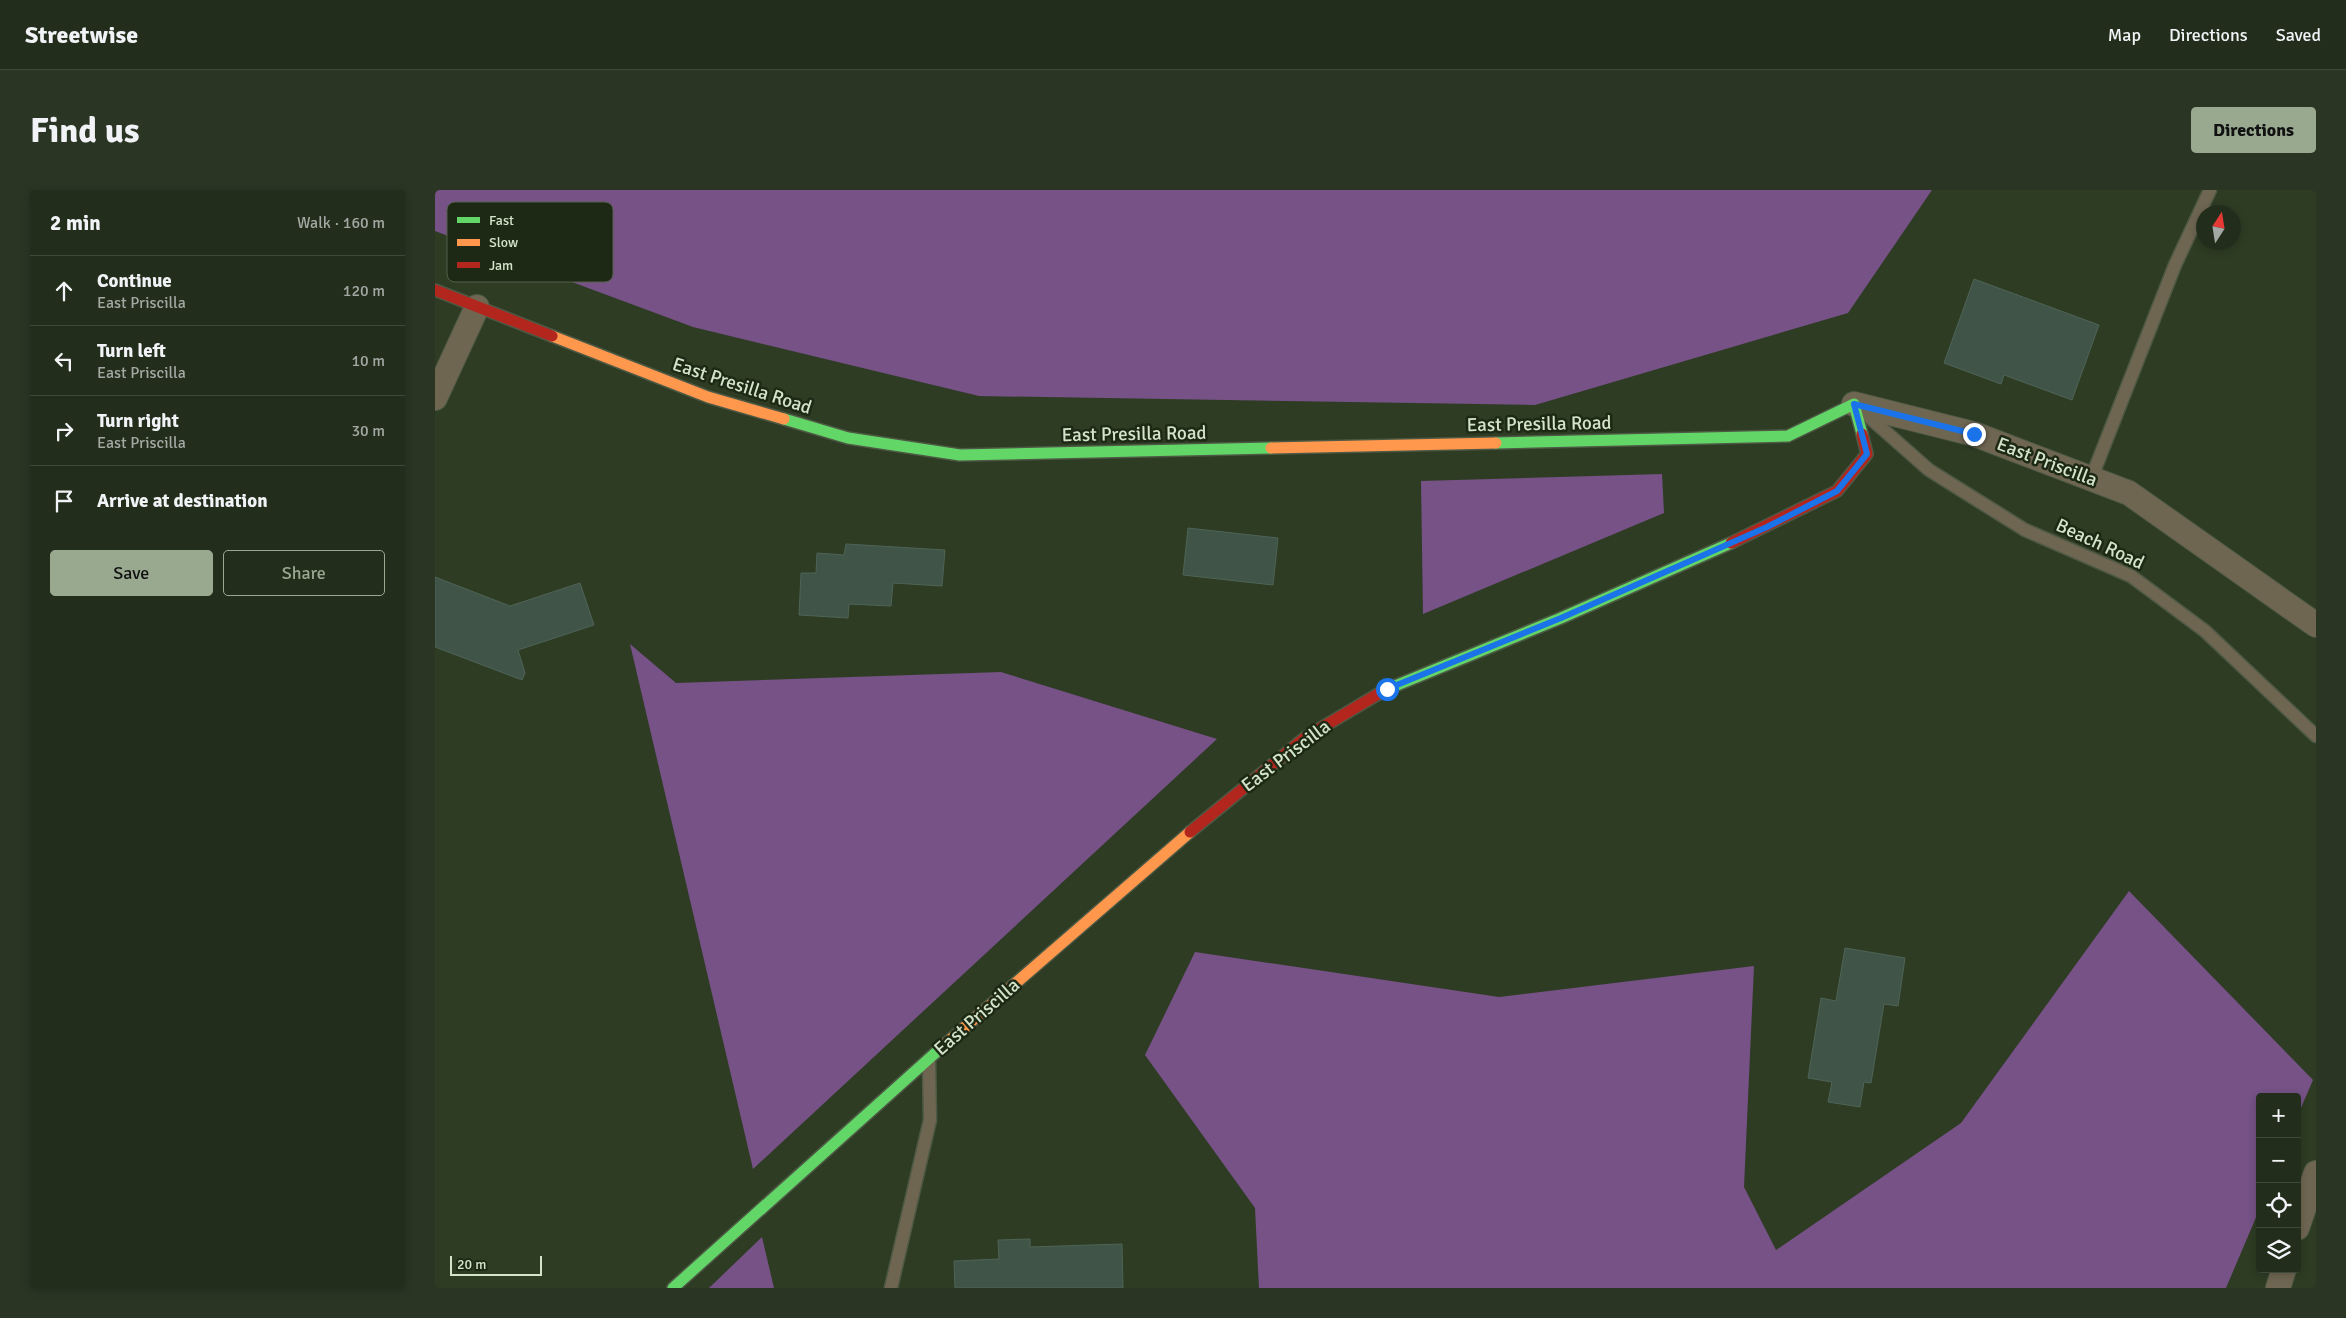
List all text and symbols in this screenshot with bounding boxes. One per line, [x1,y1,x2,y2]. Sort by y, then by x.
text: Streetwise [25,20,138,50]
text: Map [2108,24,2141,46]
text: Directions [2169,24,2248,46]
text: Saved [2276,24,2321,46]
button: Directions [2191,107,2316,153]
text: Find us [30,109,140,152]
legend [447,202,613,282]
north arrow [2196,205,2241,250]
text: 2 min [50,210,101,236]
text: Fast [489,212,514,229]
text: Walk · 160 m [297,213,385,233]
text: Slow [489,234,518,251]
text: Jam [489,257,513,274]
text: Continue [97,269,172,293]
icon: ahead [50,277,78,305]
text: 120 m [343,281,385,301]
text: East Priscilla [97,293,186,313]
text: Turn left [97,339,166,363]
icon: left [50,347,78,375]
text: 10 m [351,351,385,371]
street label: East Presilla Road [669,352,815,420]
text: East Priscilla [97,363,186,383]
text: Turn right [97,409,179,433]
street label: East Presilla Road [1466,411,1612,437]
icon: right [50,417,78,445]
text: 30 m [351,421,385,441]
street label: East Presilla Road [1061,421,1207,447]
route end [1963,423,1986,446]
street label: East Priscilla [1993,432,2101,492]
text: East Priscilla [97,433,186,453]
icon: arrive [50,487,78,515]
text: Arrive at destination [97,489,268,513]
street label: Beach Road [2052,513,2148,575]
button: Save [50,550,213,596]
button: Share [223,550,385,596]
route start [1376,678,1399,701]
street label: East Priscilla [1237,715,1335,797]
street label: East Priscilla [929,973,1025,1061]
map controls [2256,1093,2301,1273]
button: + [2256,1093,2301,1138]
button: − [2256,1138,2301,1183]
button: locate [2256,1183,2301,1228]
button: layers [2256,1228,2301,1273]
scale bar [450,1253,543,1276]
text: 20 m [457,1256,486,1273]

